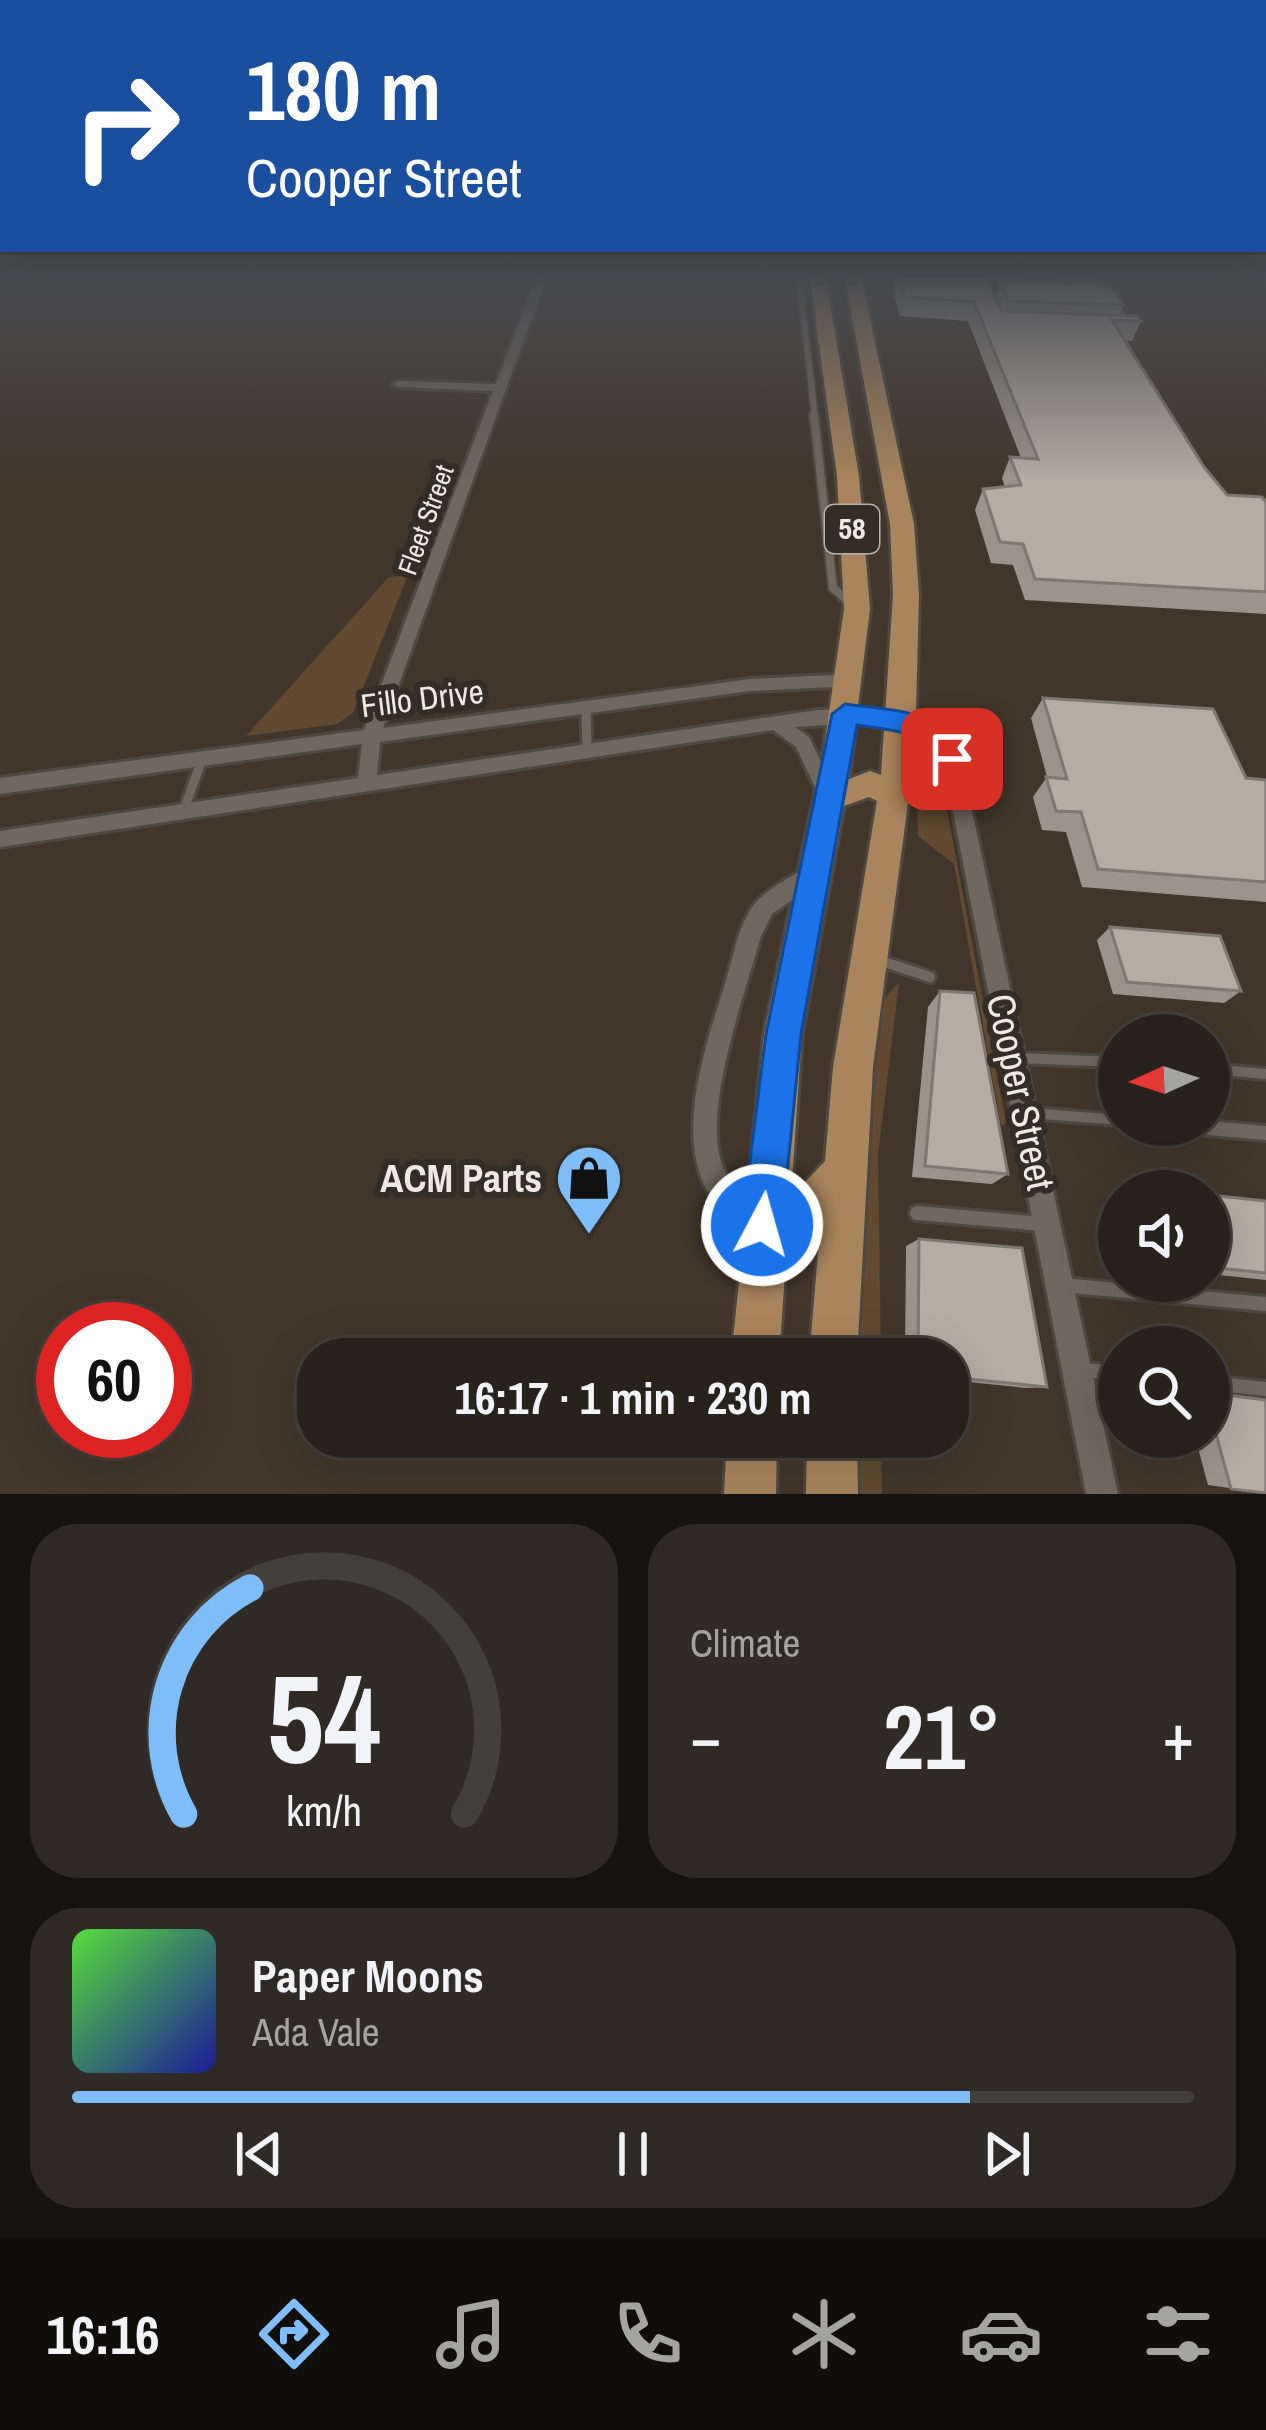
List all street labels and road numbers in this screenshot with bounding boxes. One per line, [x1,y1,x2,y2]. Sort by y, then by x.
street label: Fleet Street [389,460,462,580]
road number: 58 [825,505,879,553]
street label: Fillo Drive [358,669,486,727]
street label: Cooper Street [975,989,1067,1195]

